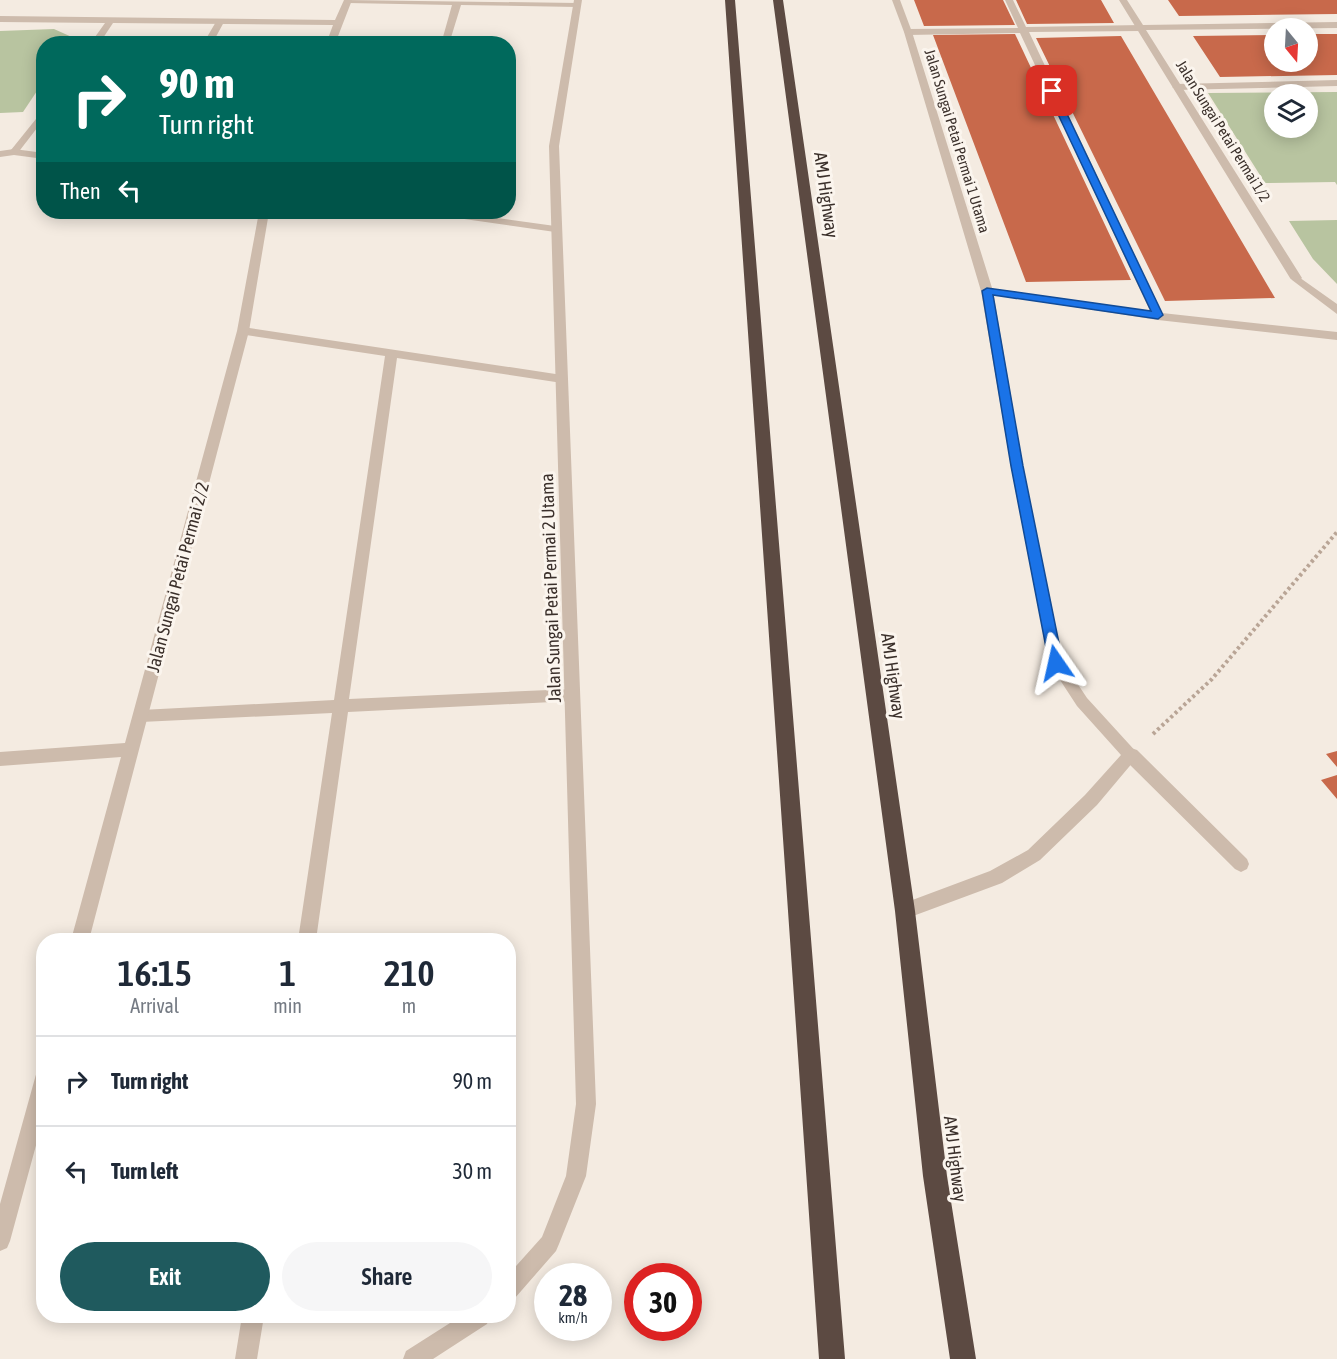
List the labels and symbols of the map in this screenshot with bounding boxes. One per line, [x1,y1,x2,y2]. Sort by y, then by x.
north arrow [1264,18,1318,72]
street label: Jalan Sungai Petai Permai 1 Utama [921,47,994,235]
street label: Jalan Sungai Petai Permai 1/2 [1173,57,1274,204]
pin [1026,65,1077,116]
street label: AMJ Highway [810,151,843,239]
street label: Jalan Sungai Petai Permai 2 Utama [536,473,565,703]
street label: Jalan Sungai Petai Permai 2/2 [142,480,213,674]
position arrow [1024,631,1088,695]
street label: AMJ Highway [877,632,910,720]
street label: AMJ Highway [940,1115,971,1203]
speed limit sign: 30 [624,1263,702,1341]

